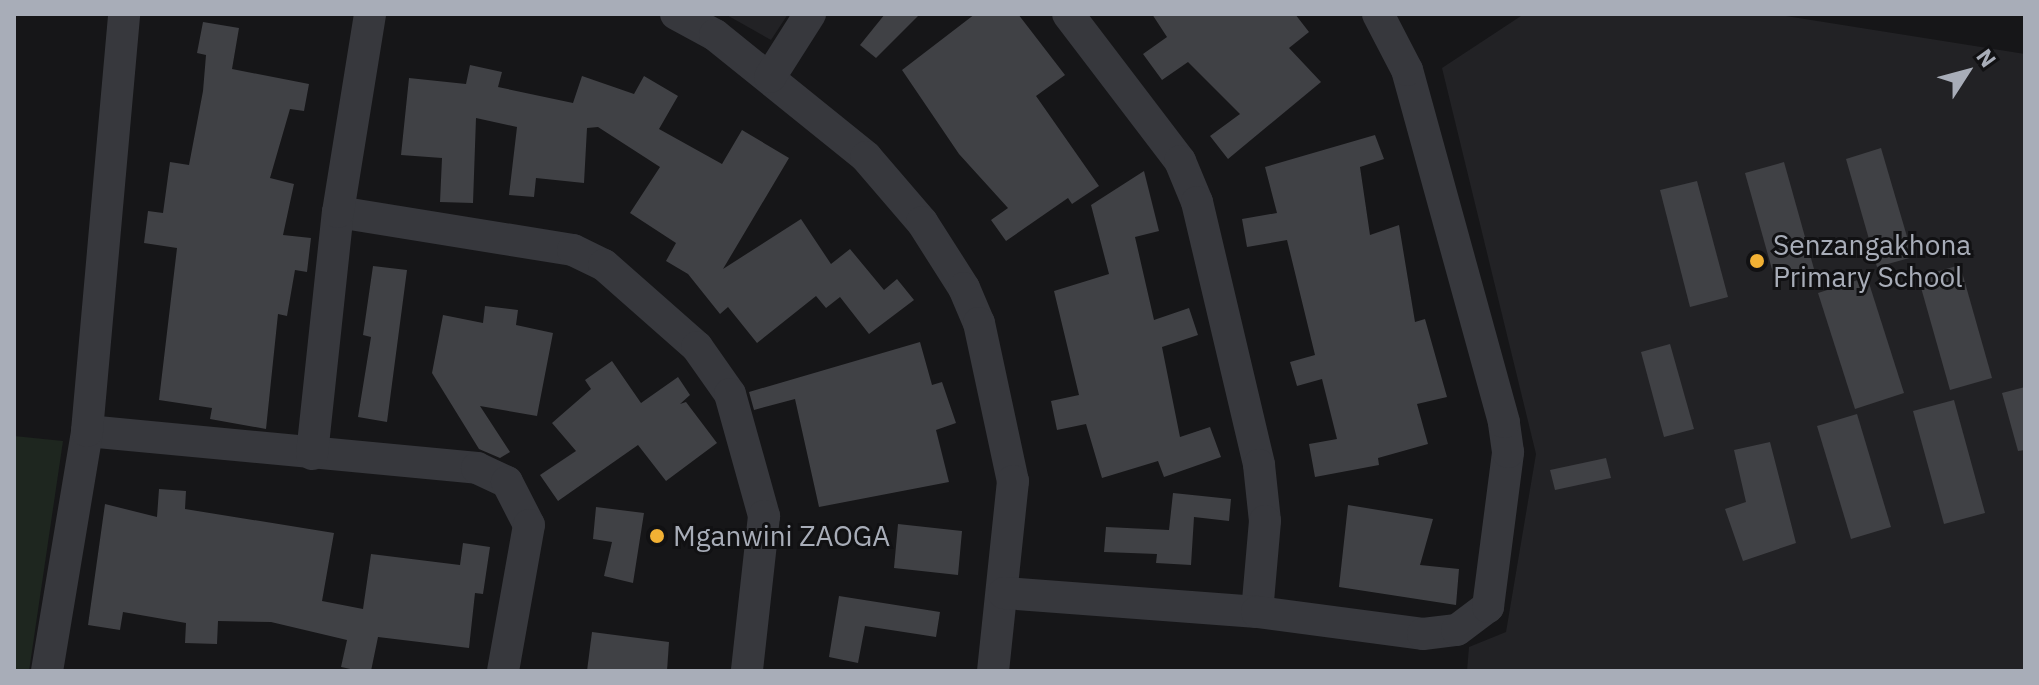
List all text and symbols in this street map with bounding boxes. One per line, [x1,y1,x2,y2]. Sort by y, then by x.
north arrow [1927,32,2007,112]
text: N [1970,43,2003,73]
place label: Senzangakhona Primary School [1773,228,1971,294]
marker: Senzangakhona Primary School [1748,252,1766,270]
place label: Mganwini ZAOGA [673,519,890,553]
marker: Mganwini ZAOGA [648,527,666,545]

